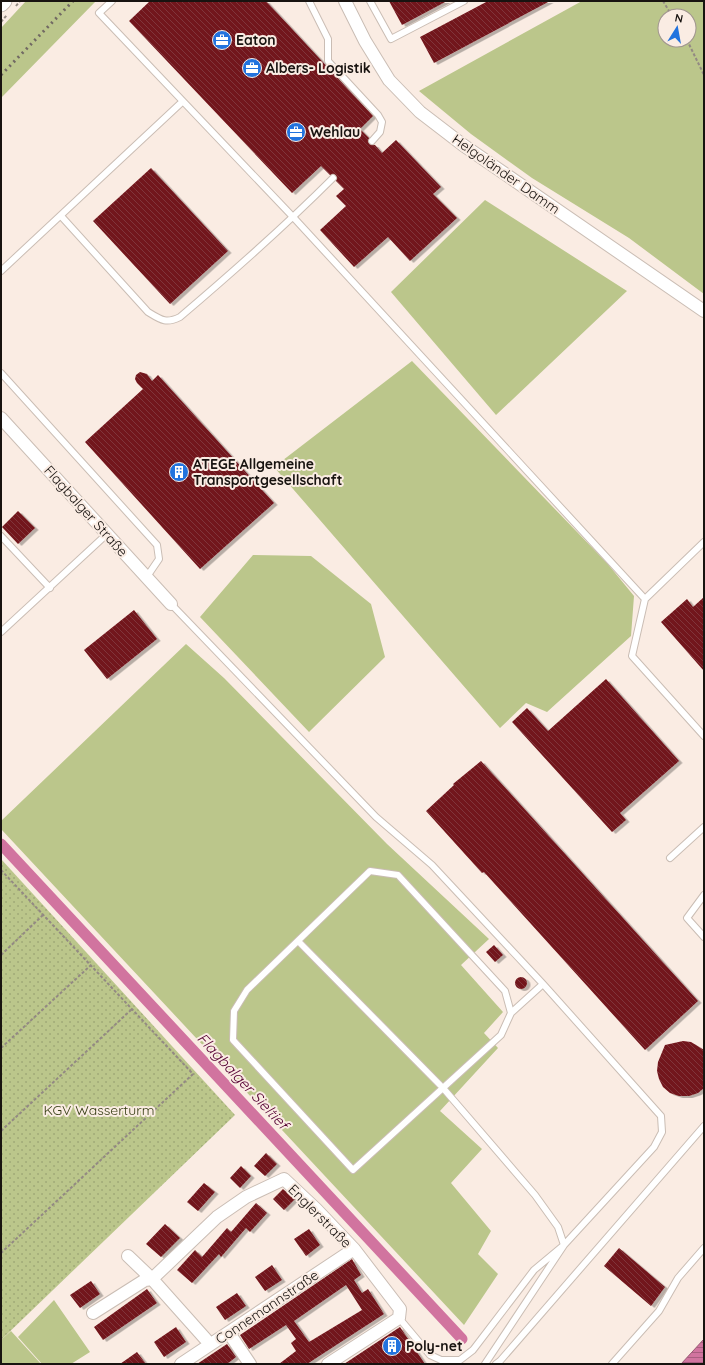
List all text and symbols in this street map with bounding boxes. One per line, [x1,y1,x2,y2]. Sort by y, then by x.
north arrow [657,8,697,48]
text: N [674,11,684,26]
office icon: Eaton [211,29,233,51]
place label: Eaton [236,31,276,49]
office icon: Albers- Logistik [241,57,263,79]
place label: Albers- Logistik [266,59,371,77]
office icon: Wehlau [285,121,307,143]
place label: Wehlau [310,123,360,141]
street label: Helgoländer Damm [449,130,563,218]
place label: ATEGE Allgemeine Transportgesellschaft [193,455,343,489]
building icon: ATEGE Allgemeine Transportgesellschaft [168,461,190,483]
street label: Flagbalger Straße [40,462,132,560]
water label: Flagbalger Sieltief [193,1029,294,1135]
park label: KGV Wasserturm [44,1101,154,1119]
street label: Englerstraße [284,1180,356,1252]
street label: Connemannstraße [212,1266,322,1348]
building icon: Poly-net [381,1335,403,1357]
place label: Poly-net [406,1337,463,1355]

